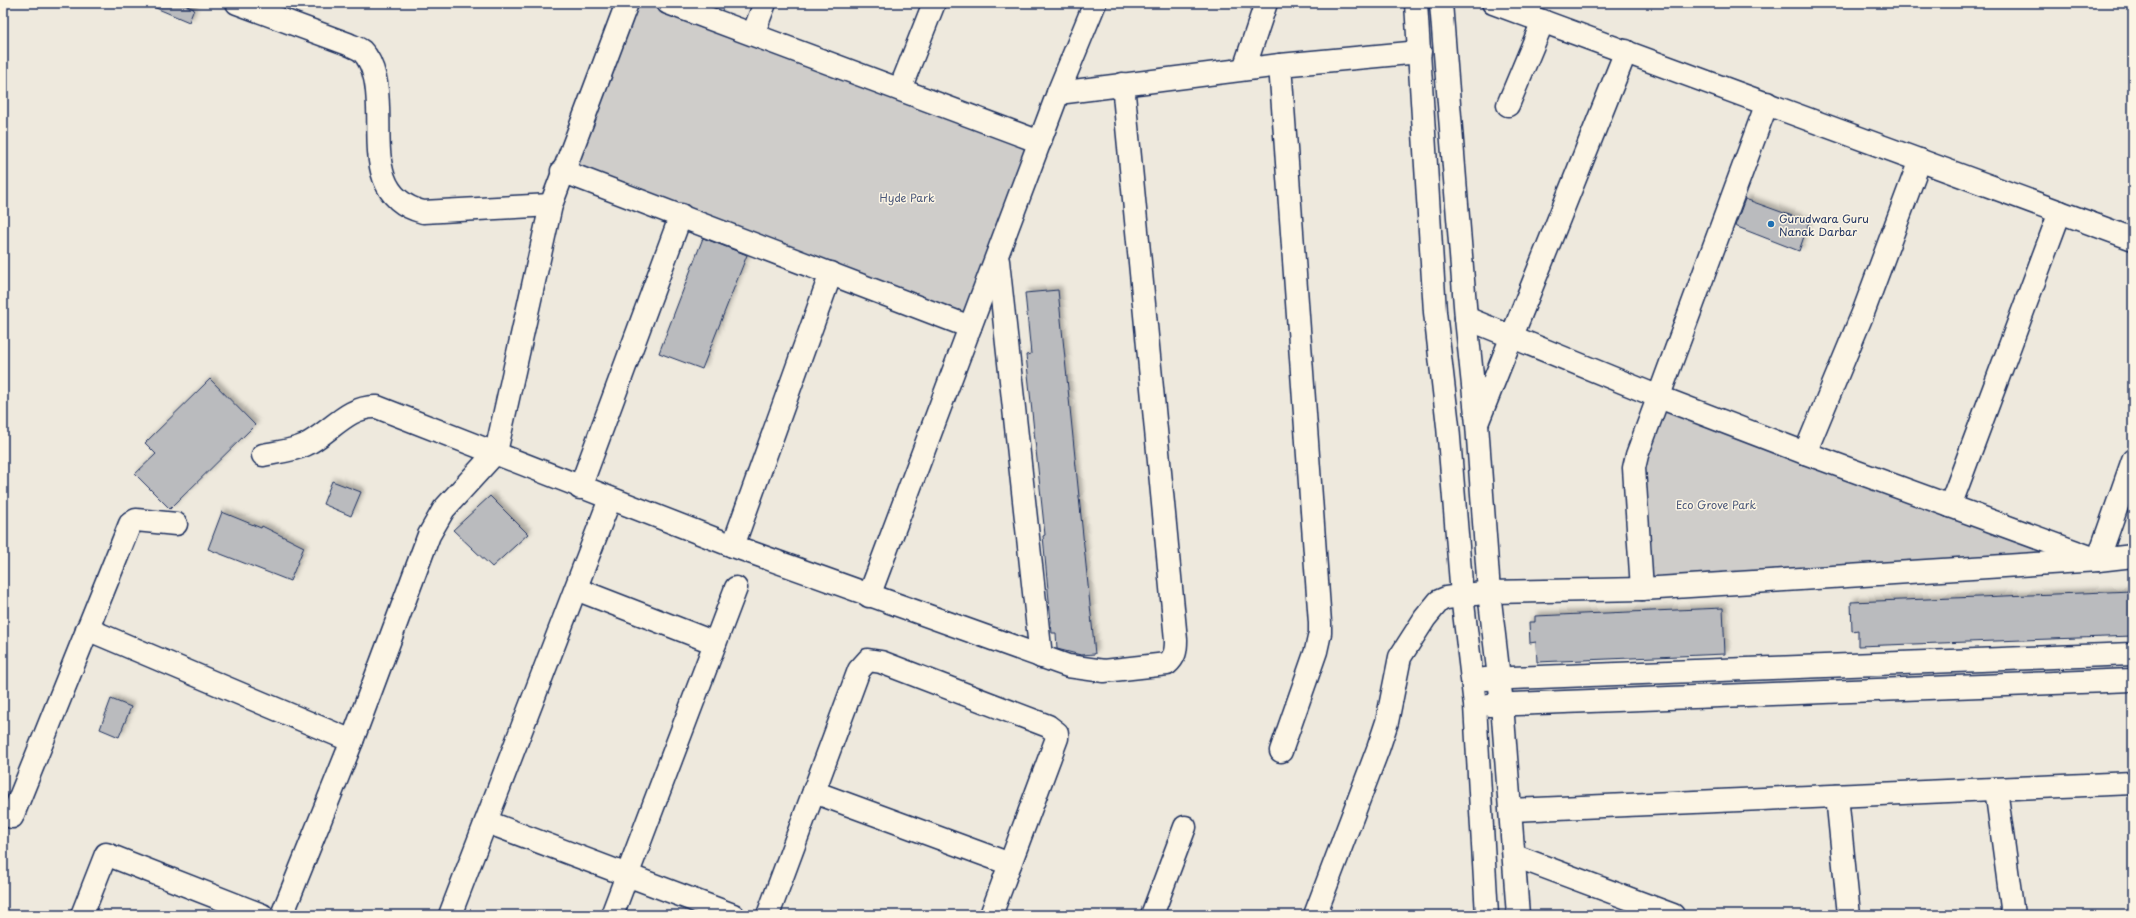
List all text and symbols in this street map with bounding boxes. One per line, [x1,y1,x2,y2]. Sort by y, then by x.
park label: Hyde Park [879,189,935,206]
place label: Gurudwara Guru Nanak Darbar [1779,210,1869,240]
marker: Gurudwara Guru Nanak Darbar [1766,219,1776,229]
park label: Eco Grove Park [1676,496,1756,513]

